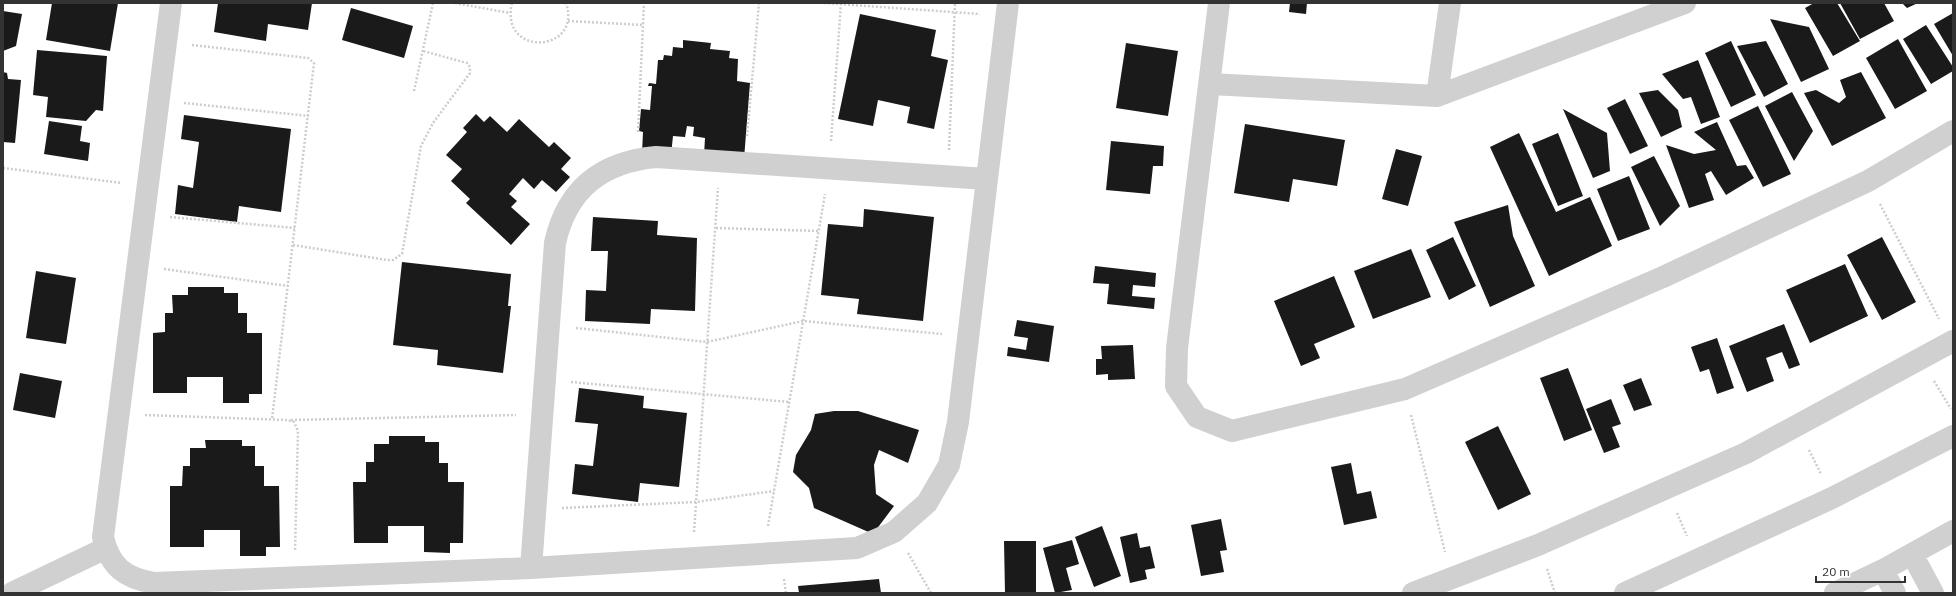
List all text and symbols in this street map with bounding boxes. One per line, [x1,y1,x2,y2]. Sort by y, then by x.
scale bar [1816,558,1905,584]
text: 20 m [1822,564,1850,579]

